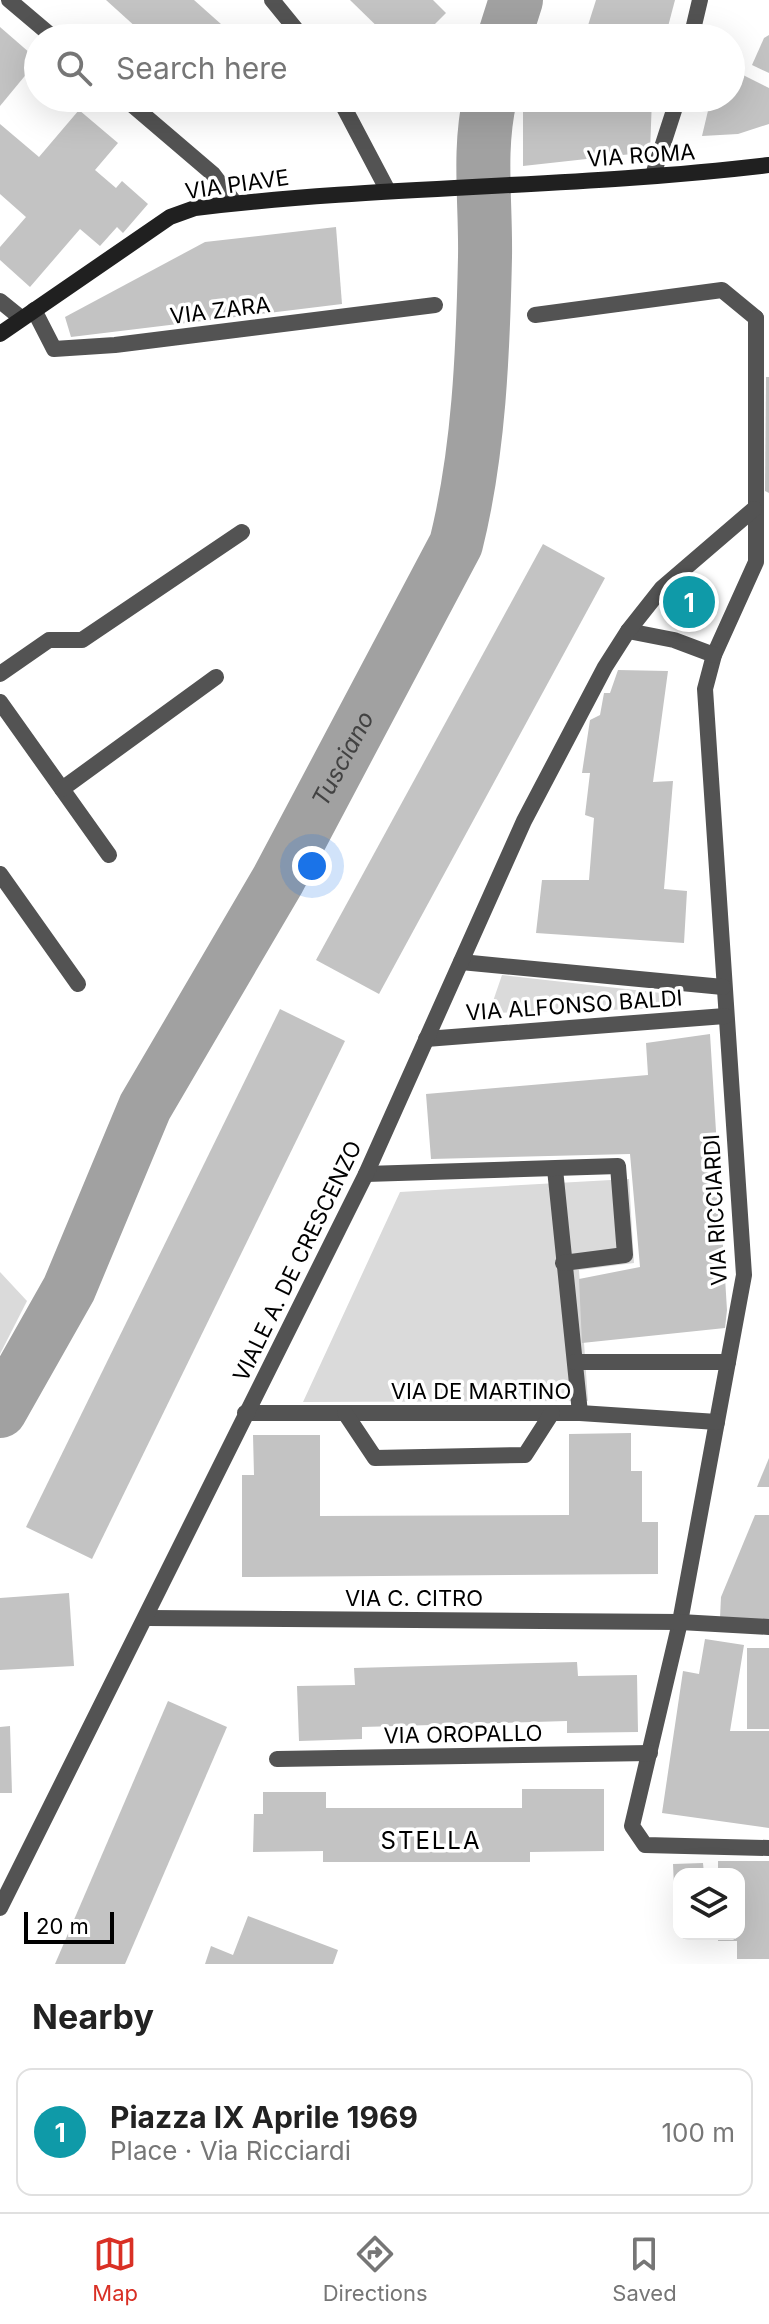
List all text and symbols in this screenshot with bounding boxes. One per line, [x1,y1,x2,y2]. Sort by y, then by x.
search box [24,24,745,112]
icon: search [52,46,96,90]
text: Search here [116,50,288,86]
street label: VIA ROMA [586,138,696,172]
street label: VIA PIAVE [183,164,291,204]
street label: VIA ZARA [168,291,272,329]
pin: 1 [663,572,715,632]
water label: Tusciano [305,706,379,811]
your location [292,846,332,886]
street label: VIA ALFONSO BALDI [465,984,683,1026]
street label: VIA RICCIARDI [698,1134,732,1286]
street label: VIALE A. DE CRESCENZO [227,1136,367,1386]
street label: VIA DE MARTINO [391,1378,571,1404]
street label: VIA C. CITRO [345,1585,483,1611]
street label: VIA OROPALLO [383,1720,543,1748]
district label: STELLA [380,1826,482,1855]
map controls [673,1868,745,1940]
button: layers [673,1868,745,1940]
scale bar [24,1908,114,1944]
text: 20 m [36,1913,89,1939]
text: Nearby [32,1996,154,2037]
text: Piazza IX Aprile 1969 [110,2099,418,2135]
text: 1 [54,2117,66,2148]
text: 100 m [662,2117,735,2148]
text: Place · Via Ricciardi [110,2135,351,2166]
tab: Map [92,2232,138,2306]
tab: Directions [323,2232,428,2306]
tab: Saved [612,2232,677,2306]

